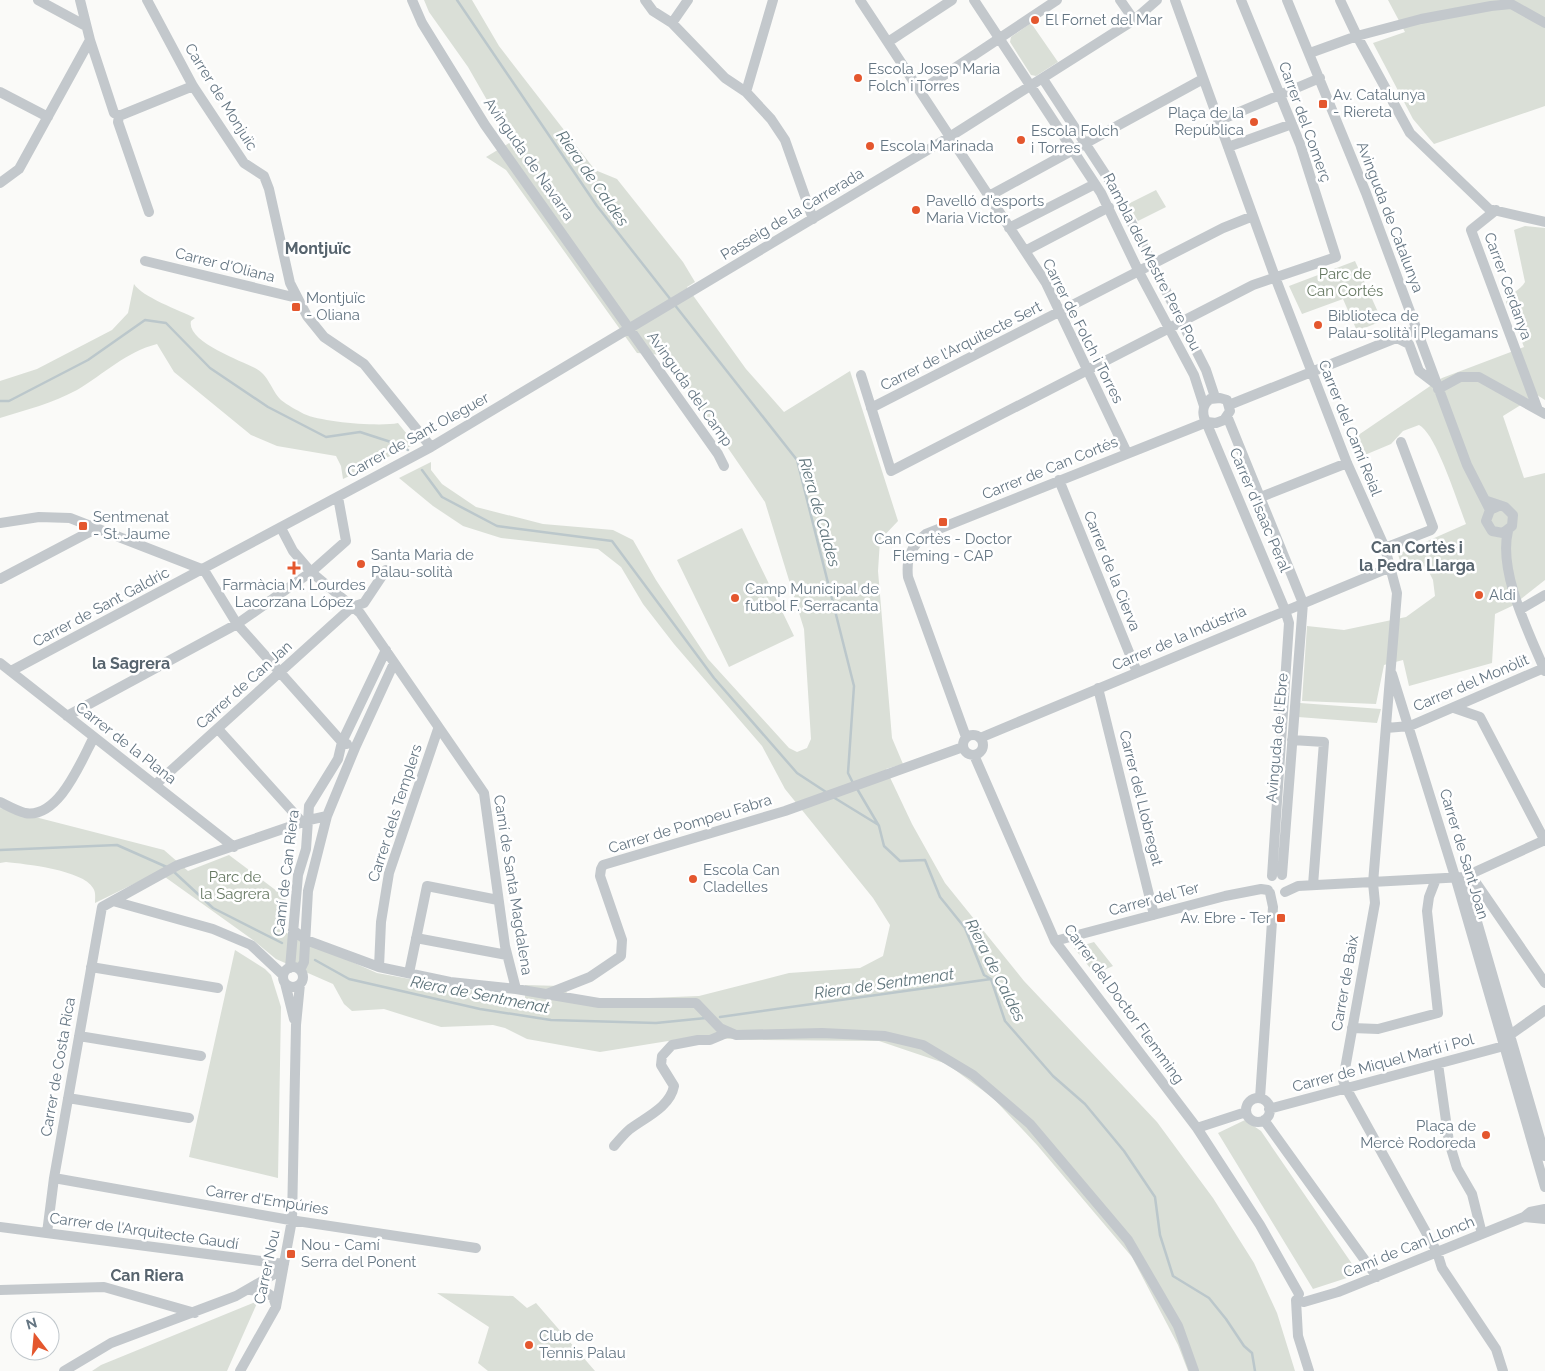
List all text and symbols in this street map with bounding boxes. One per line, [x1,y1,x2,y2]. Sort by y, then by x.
place label: El Fornet del Mar [1045,11,1163,29]
marker: El Fornet del Mar [1029,14,1041,26]
street label: Carrer de Monjuïc [181,40,261,154]
street label: Carrer del Comerç [1275,59,1335,185]
place label: Escola Josep Maria Folch i Torres [868,60,1000,95]
marker: Escola Josep Maria Folch i Torres [852,72,864,84]
place label: Av. Catalunya - Riereta [1333,86,1426,121]
street label: Avinguda de Navarra [480,94,578,224]
marker: Av. Catalunya - Riereta [1317,98,1329,110]
place label: Plaça de la República [1168,104,1244,139]
marker: Plaça de la República [1248,116,1260,128]
place label: Escola Folch i Torres [1031,122,1119,157]
water label: Riera de Caldes [552,127,633,230]
marker: Escola Folch i Torres [1015,134,1027,146]
place label: Escola Marinada [880,137,994,155]
street label: Avinguda de Catalunya [1353,139,1427,295]
marker: Escola Marinada [864,140,876,152]
street label: Passeig de la Carrerada [717,164,867,264]
street label: Rambla del Mestre Pere Pou [1099,170,1205,354]
place label: Pavelló d'esports Maria Victor [926,192,1044,227]
marker: Pavelló d'esports Maria Victor [910,204,922,216]
street label: Carrer Cerdanya [1480,230,1536,342]
district label: Montjuïc [285,239,351,258]
street label: Carrer d'Oliana [173,244,277,286]
street label: Carrer de Folch i Torres [1039,256,1127,406]
park label: Parc de Can Cortés [1307,265,1383,300]
place label: Montjuïc - Oliana [306,289,365,324]
street label: Carrer de l'Arquitecte Sert [877,297,1045,395]
marker: Montjuïc - Oliana [290,301,302,313]
place label: Biblioteca de Palau-solità i Plegamans [1328,307,1498,342]
marker: Biblioteca de Palau-solità i Plegamans [1312,319,1324,331]
street label: Avinguda del Camp [644,328,736,450]
street label: Carrer del Camí Reial [1314,357,1386,499]
street label: Carrer de Sant Oleguer [344,388,493,482]
street label: Carrer de Can Cortés [980,433,1120,503]
street label: Carrer d'Isaac Peral [1226,445,1295,576]
water label: Riera de Caldes [795,455,844,569]
place label: Sentmenat - St. Jaume [93,508,170,543]
street label: Carrer de la Cierva [1080,508,1144,634]
marker: Can Cortès - Doctor Fleming - CAP [937,516,949,528]
marker: Sentmenat - St. Jaume [77,520,89,532]
place label: Can Cortès - Doctor Fleming - CAP [874,530,1012,565]
district label: Can Cortès i la Pedra Llarga [1359,538,1475,575]
place label: Santa Maria de Palau-solità [371,546,474,581]
marker: Santa Maria de Palau-solità [355,558,367,570]
marker: Farmàcia M. Lourdes Lacorzana López [288,562,300,574]
street label: Carrer de Sant Galdric [30,563,172,651]
place label: Farmàcia M. Lourdes Lacorzana López [222,576,366,611]
place label: Camp Municipal de futbol F. Serracanta [745,580,879,615]
place label: Aldi [1489,586,1516,604]
marker: Aldi [1473,589,1485,601]
marker: Camp Municipal de futbol F. Serracanta [729,592,741,604]
street label: Carrer de la Indústria [1109,602,1249,674]
street label: Carrer de Can Jan [192,637,296,733]
street label: Carrer del Monòlit [1410,651,1532,715]
district label: la Sagrera [92,654,170,673]
street label: Avinguda de l'Ebre [1262,672,1292,804]
street label: Carrer de la Plana [72,698,180,788]
street label: Carrer del Llobregat [1115,728,1167,868]
street label: Carrer dels Templers [364,742,426,884]
street label: Carrer de Sant Joan [1436,787,1492,921]
street label: Carrer de Pompeu Fabra [606,791,774,857]
street label: Camí de Santa Magdalena [490,794,536,976]
street label: Camí de Can Riera [269,809,303,937]
place label: Escola Can Cladelles [703,861,780,896]
park label: Parc de la Sagrera [200,868,270,903]
marker: Escola Can Cladelles [687,873,699,885]
street label: Carrer del Ter [1107,878,1202,920]
place label: Av. Ebre - Ter [1180,909,1272,927]
marker: Av. Ebre - Ter [1275,912,1287,924]
water label: Riera de Caldes [961,916,1030,1025]
street label: Carrer del Doctor Flemming [1060,921,1188,1087]
street label: Carrer de Baix [1328,933,1362,1032]
water label: Riera de Sentmenat [813,964,956,1003]
water label: Riera de Sentmenat [409,972,552,1017]
street label: Carrer de Costa Rica [37,996,79,1138]
street label: Carrer de Miquel Martí i Pol [1290,1030,1477,1096]
place label: Plaça de Mercè Rodoreda [1360,1117,1476,1152]
marker: Plaça de Mercè Rodoreda [1480,1129,1492,1141]
street label: Carrer d'Empúries [204,1181,330,1219]
street label: Carrer de l'Arquitecte Gaudí [48,1209,240,1253]
street label: Camí de Can Llonch [1341,1212,1477,1282]
street label: Carrer Nou [250,1228,284,1306]
place label: Nou - Camí Serra del Ponent [301,1236,416,1271]
marker: Nou - Camí Serra del Ponent [285,1248,297,1260]
district label: Can Riera [110,1266,184,1285]
north arrow [10,1311,60,1361]
text: N [24,1314,39,1333]
place label: Club de Tennis Palau [539,1327,626,1362]
marker: Club de Tennis Palau [523,1339,535,1351]

